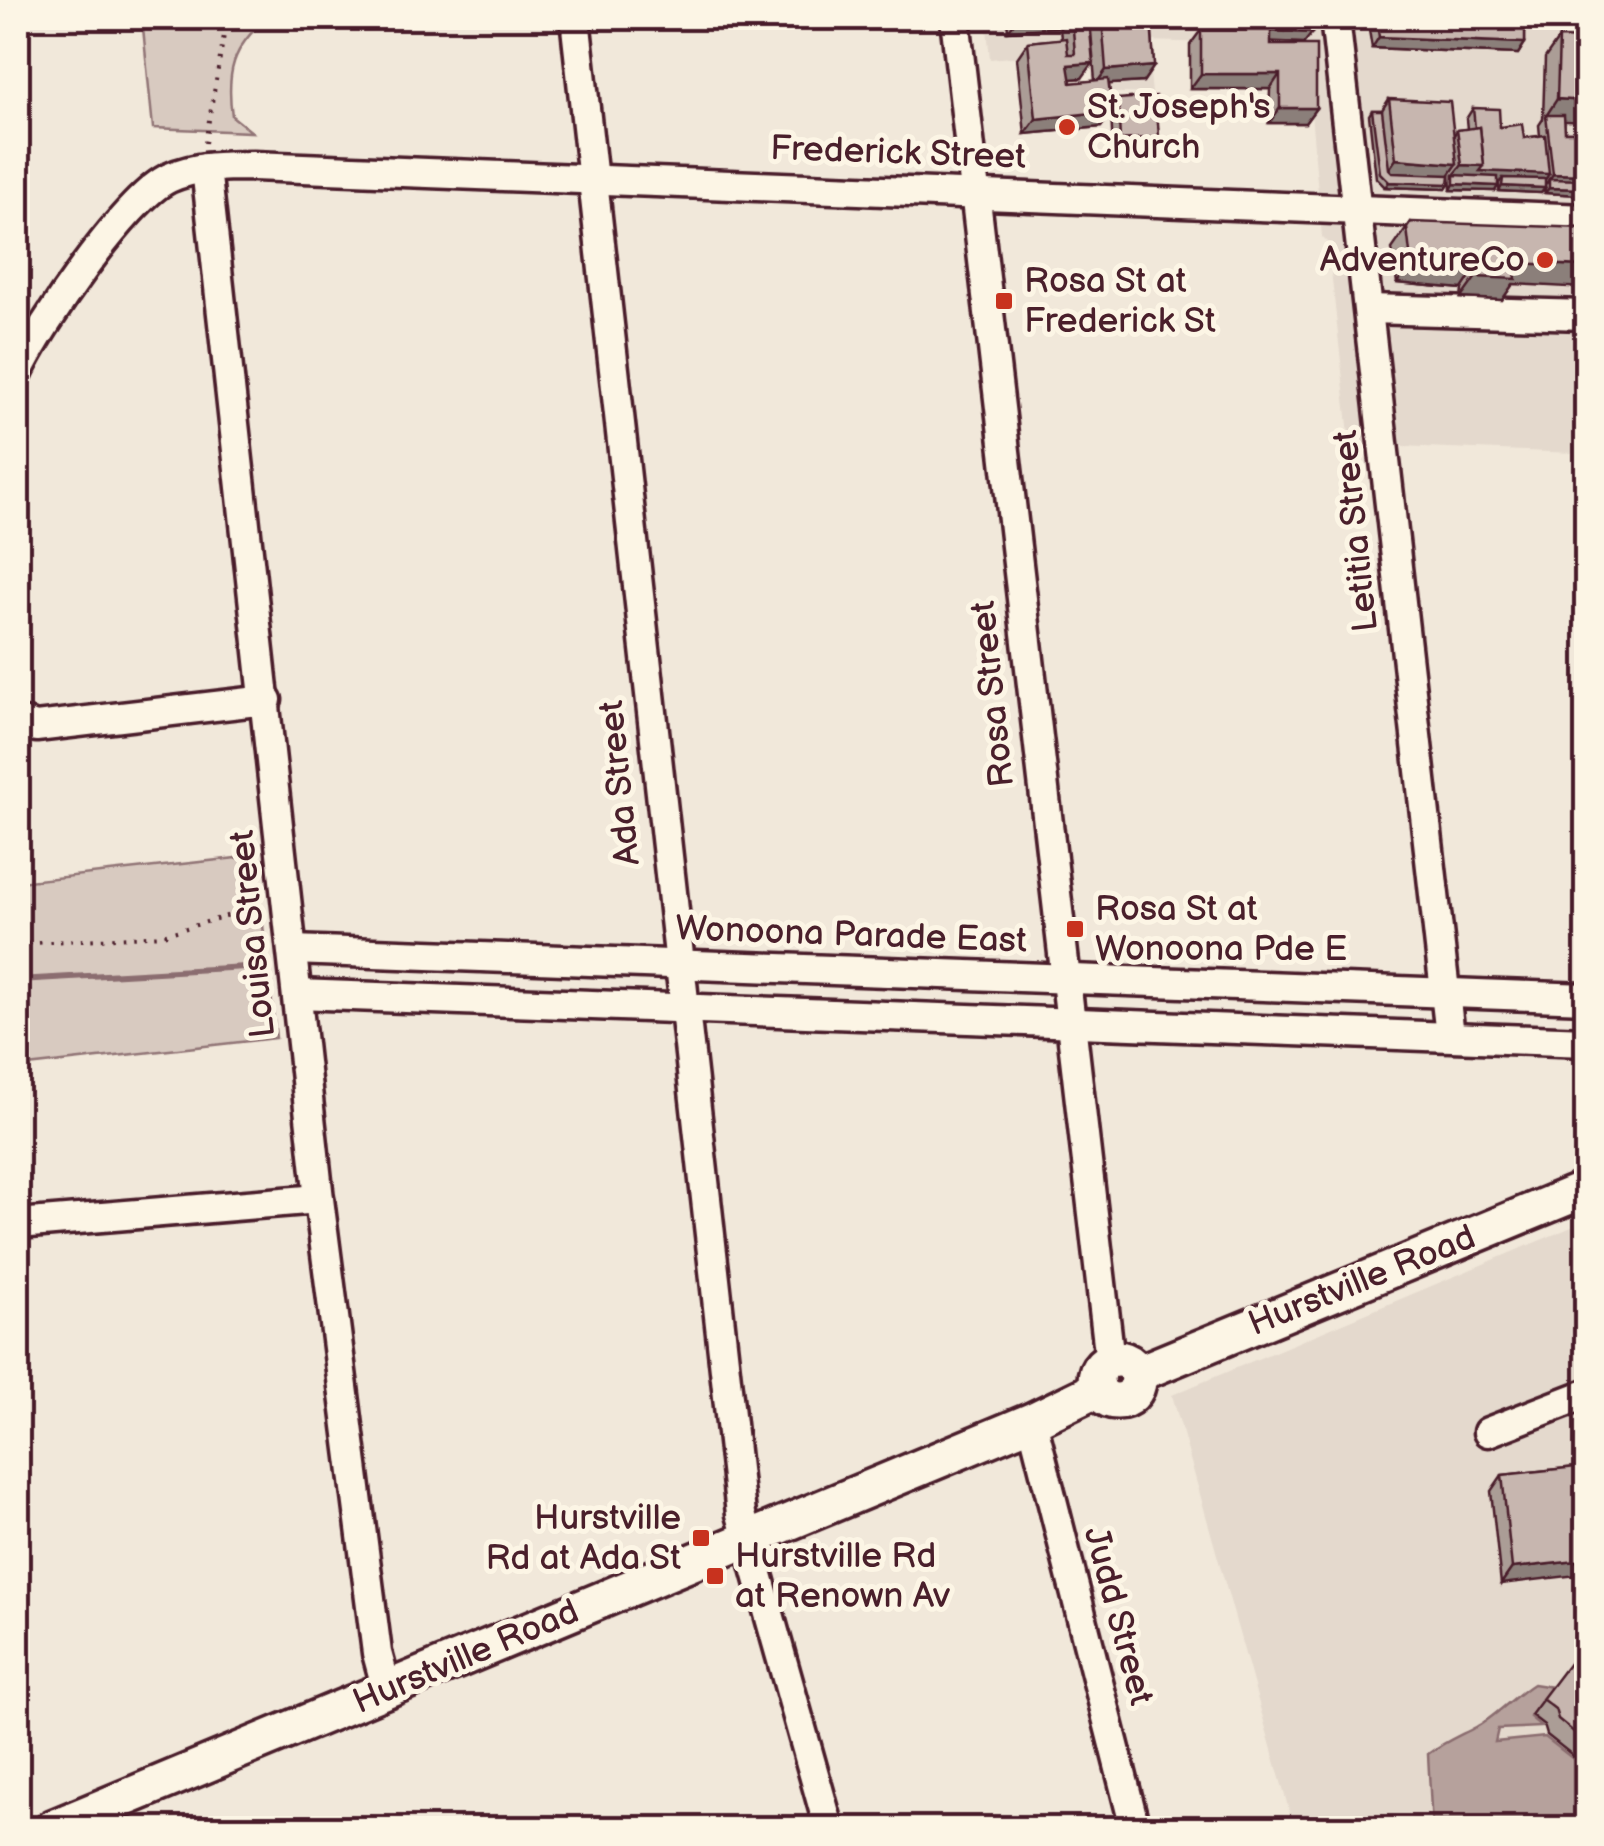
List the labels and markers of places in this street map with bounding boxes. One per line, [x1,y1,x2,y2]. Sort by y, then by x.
place label: St. Joseph's Church [1087,86,1271,169]
marker: St. Joseph's Church [1056,116,1078,138]
place label: AdventureCo [1320,239,1525,282]
marker: AdventureCo [1534,249,1556,271]
place label: Rosa St at Frederick St [1024,260,1216,343]
marker: Rosa St at Frederick St [993,290,1015,312]
place label: Rosa St at Wonoona Pde E [1095,888,1347,971]
marker: Rosa St at Wonoona Pde E [1064,918,1086,940]
place label: Hurstville Rd at Ada St [485,1497,681,1580]
marker: Hurstville Rd at Ada St [690,1527,712,1549]
place label: Hurstville Rd at Renown Av [735,1535,950,1618]
marker: Hurstville Rd at Renown Av [704,1565,726,1587]

